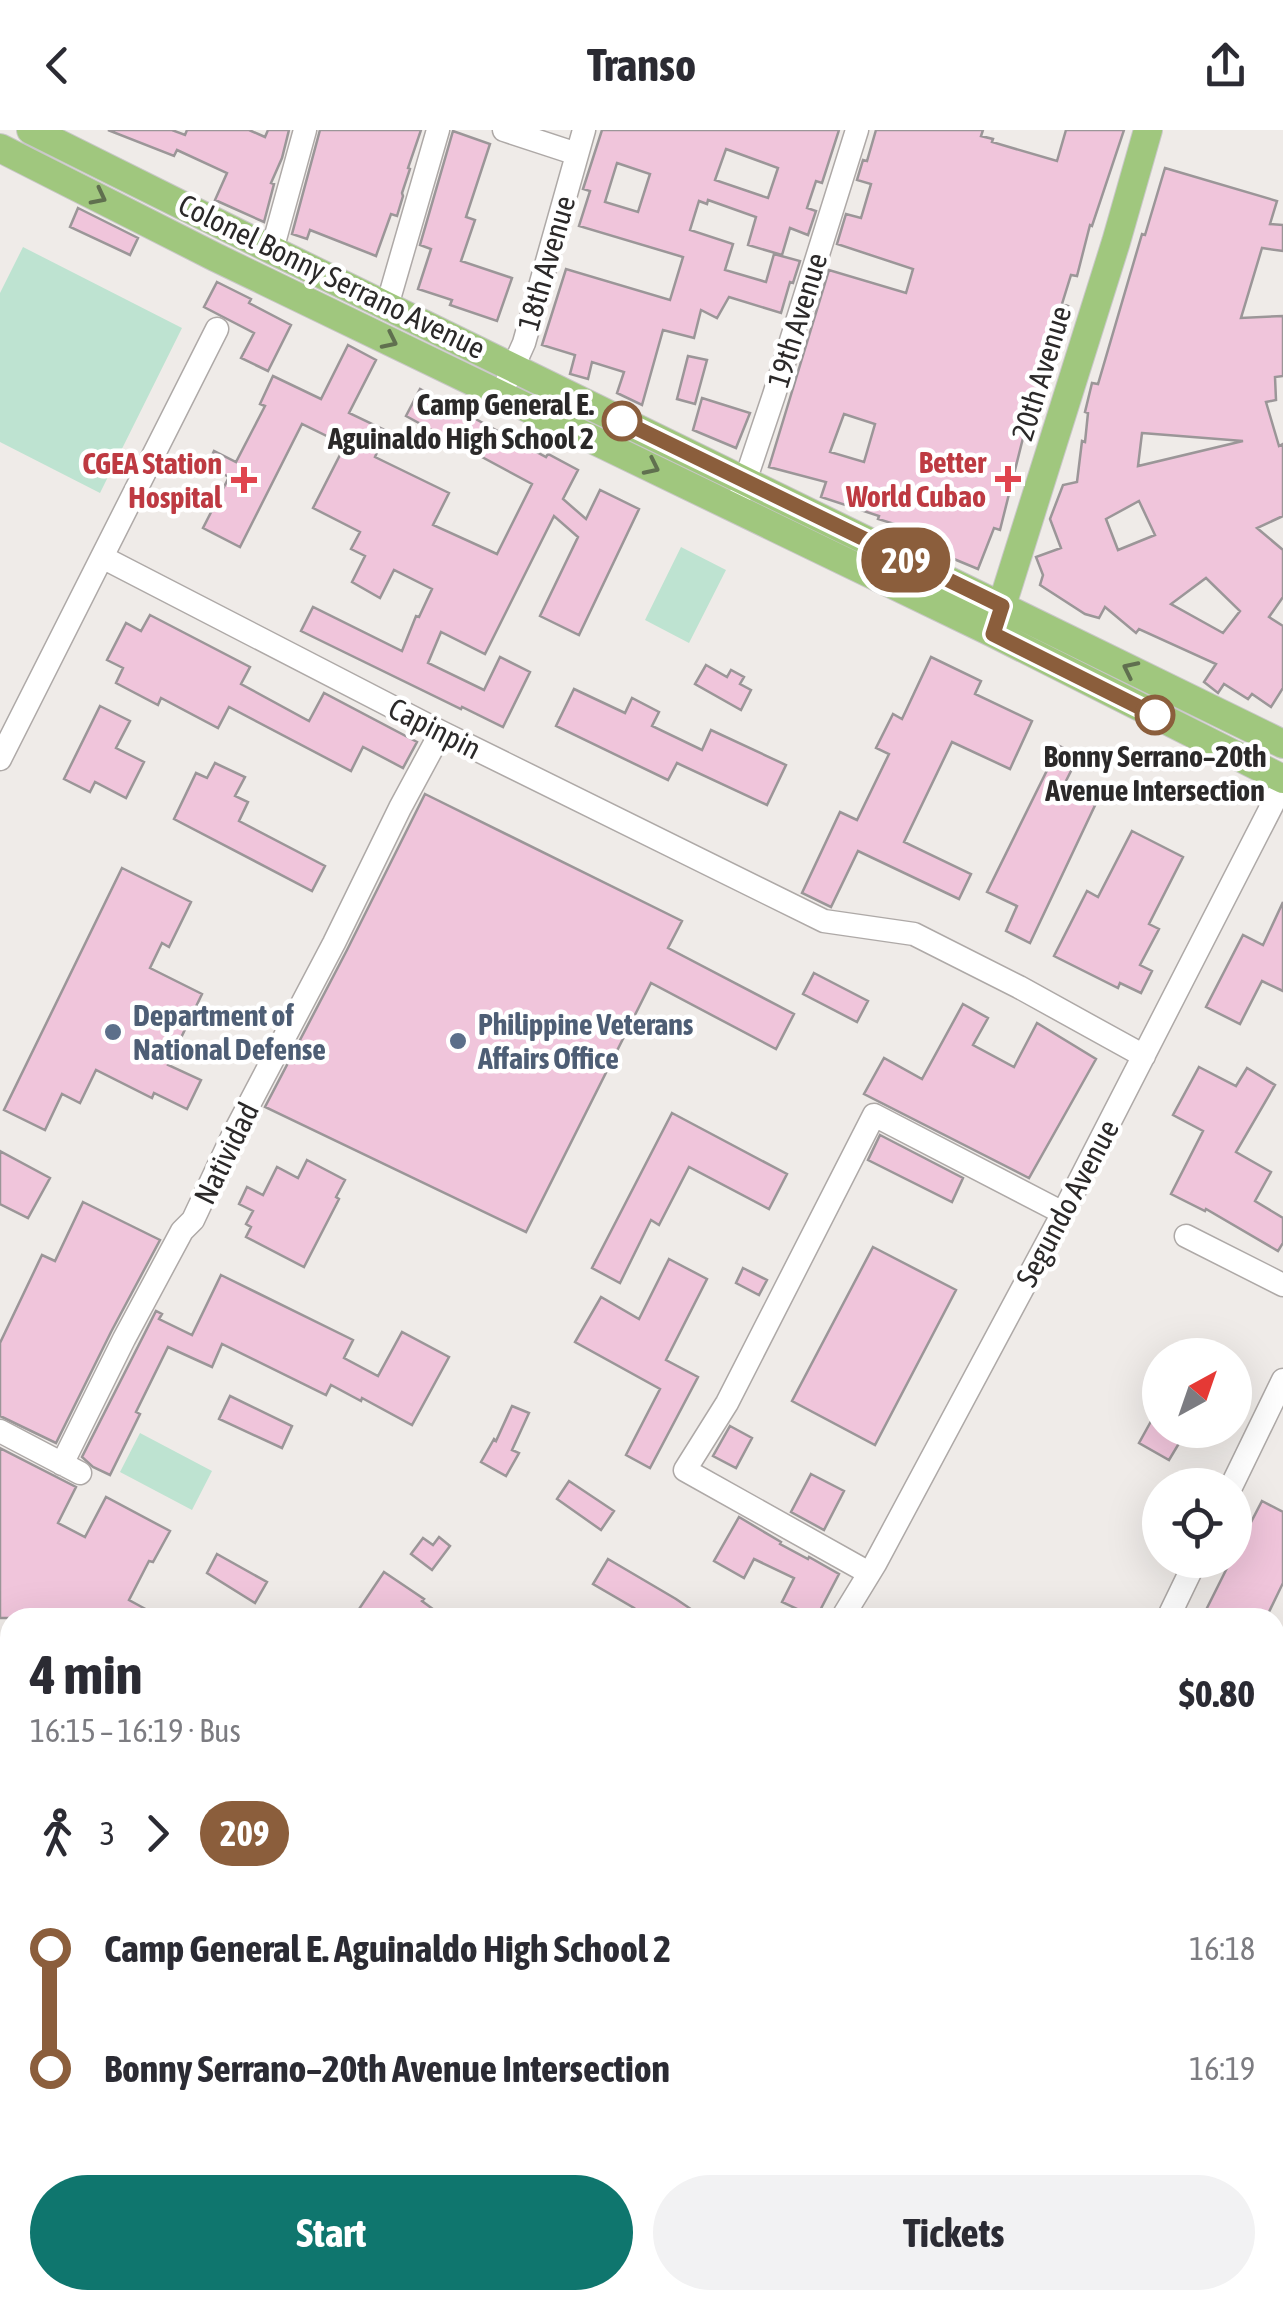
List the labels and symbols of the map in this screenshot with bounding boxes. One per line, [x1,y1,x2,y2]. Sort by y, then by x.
one-way arrow [88,185,106,204]
street label: Colonel Bonny Serrano Avenue [173,187,491,365]
street label: 18th Avenue [511,192,581,334]
street label: 19th Avenue [760,249,834,391]
street label: 20th Avenue [1004,302,1078,444]
one-way arrow [380,328,398,348]
place label: Camp General E. Aguinaldo High School 2 [327,387,594,455]
marker: Camp General E. Aguinaldo High School 2 [603,402,641,440]
place label: Better World Cubao [845,445,987,513]
place label: CGEA Station Hospital [82,446,223,514]
one-way arrow [641,455,659,475]
marker: Better World Cubao [995,466,1021,492]
marker: CGEA Station Hospital [231,467,257,493]
line badge: 209 [848,528,964,592]
one-way arrow [1122,661,1140,681]
street label: Capinpin [383,690,487,766]
marker: Bonny Serrano–20th Avenue Intersection [1136,696,1174,734]
place label: Bonny Serrano–20th Avenue Intersection [1043,739,1267,807]
place label: Department of National Defense [133,998,326,1066]
place label: Philippine Veterans Affairs Office [477,1007,694,1075]
marker: Department of National Defense [102,1021,124,1043]
marker: Philippine Veterans Affairs Office [447,1030,469,1052]
street label: Natividad [187,1097,265,1209]
street label: Segundo Avenue [1009,1114,1125,1292]
north arrow [1142,1338,1252,1448]

